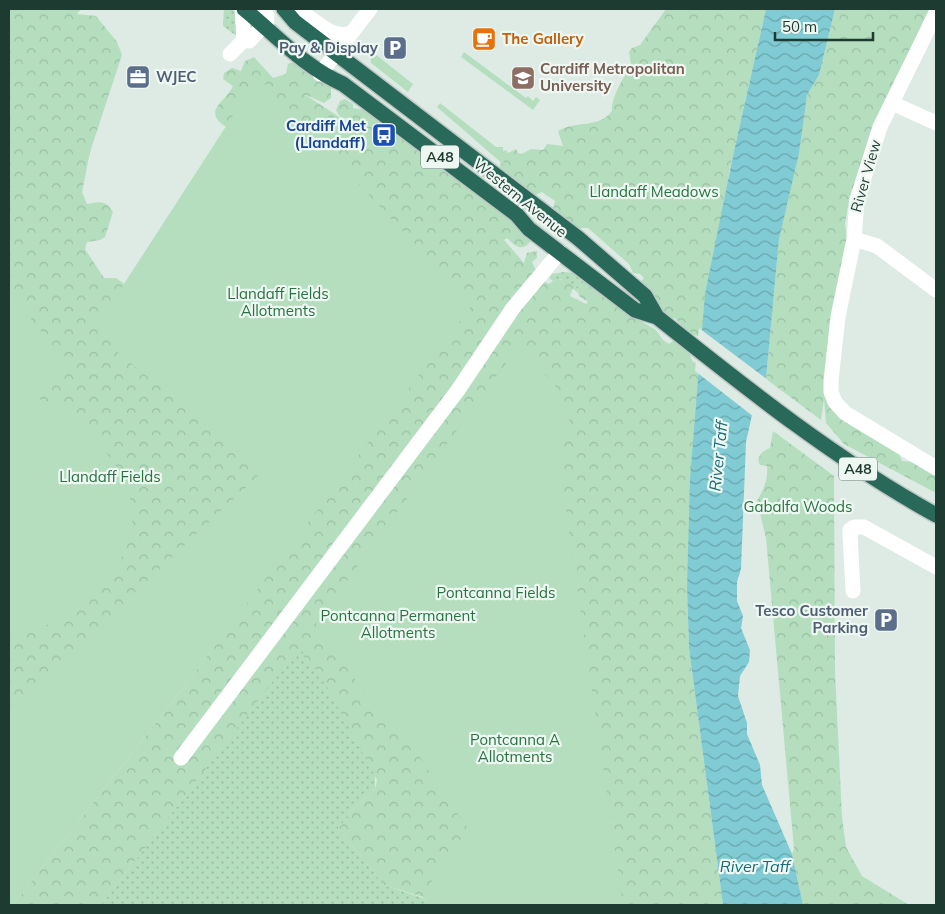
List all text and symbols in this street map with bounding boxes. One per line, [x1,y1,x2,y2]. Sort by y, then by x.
scale bar [775,10,872,42]
text: 50 m [782,17,817,36]
cafe icon: The Gallery [471,26,497,52]
place label: The Gallery [502,29,584,48]
parking icon: Pay & Display [382,35,408,61]
place label: Pay & Display [279,38,379,57]
place label: Cardiff Metropolitan University [540,59,685,95]
office icon: WJEC [125,64,151,90]
school or university icon: Cardiff Metropolitan University [510,65,536,91]
place label: WJEC [156,67,197,86]
place label: Cardiff Met (Llandaff) [286,116,366,152]
bus stop icon: Cardiff Met (Llandaff) [371,122,397,148]
street label: River View [846,137,885,214]
road number: A48 [421,146,459,168]
street label: Western Avenue [470,154,571,241]
park label: Llandaff Meadows [589,182,719,201]
park label: Llandaff Fields Allotments [227,284,329,320]
water label: River Taff [704,418,732,492]
road number: A48 [839,458,877,480]
park label: Llandaff Fields [59,467,161,486]
park label: Gabalfa Woods [744,497,852,516]
park label: Pontcanna Fields [437,583,556,602]
place label: Tesco Customer Parking [755,601,868,637]
park label: Pontcanna Permanent Allotments [320,606,476,642]
parking icon: Tesco Customer Parking [873,607,899,633]
park label: Pontcanna A Allotments [470,730,560,766]
water label: River Taff [720,856,792,876]

